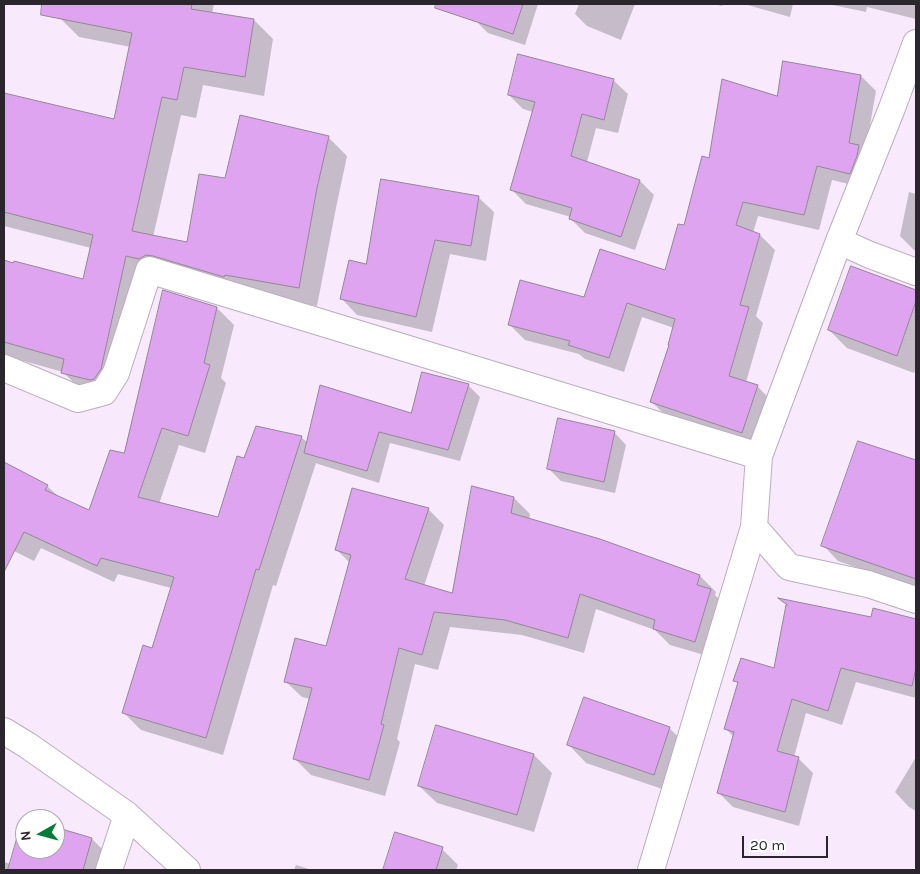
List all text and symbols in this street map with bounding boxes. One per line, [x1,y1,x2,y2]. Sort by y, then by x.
north arrow [15,809,65,859]
scale bar [745,826,831,858]
text: N [17,830,35,842]
text: 20 m [750,836,785,854]

